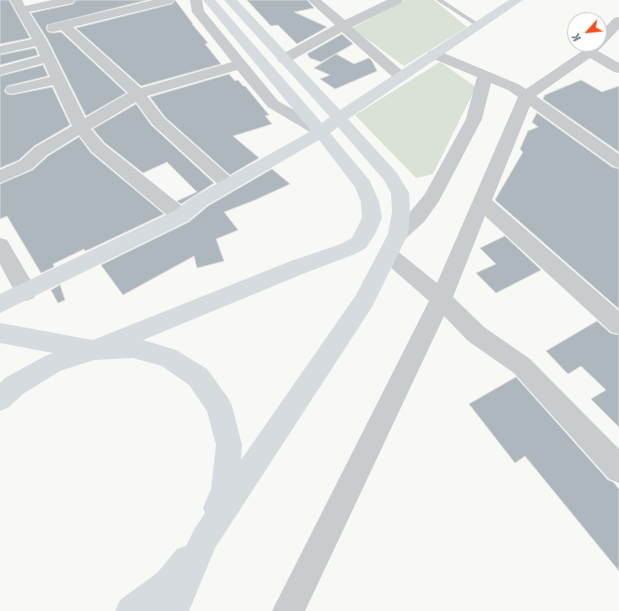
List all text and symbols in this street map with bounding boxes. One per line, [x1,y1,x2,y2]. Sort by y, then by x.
north arrow [567,12,607,52]
text: K [570,31,584,43]

